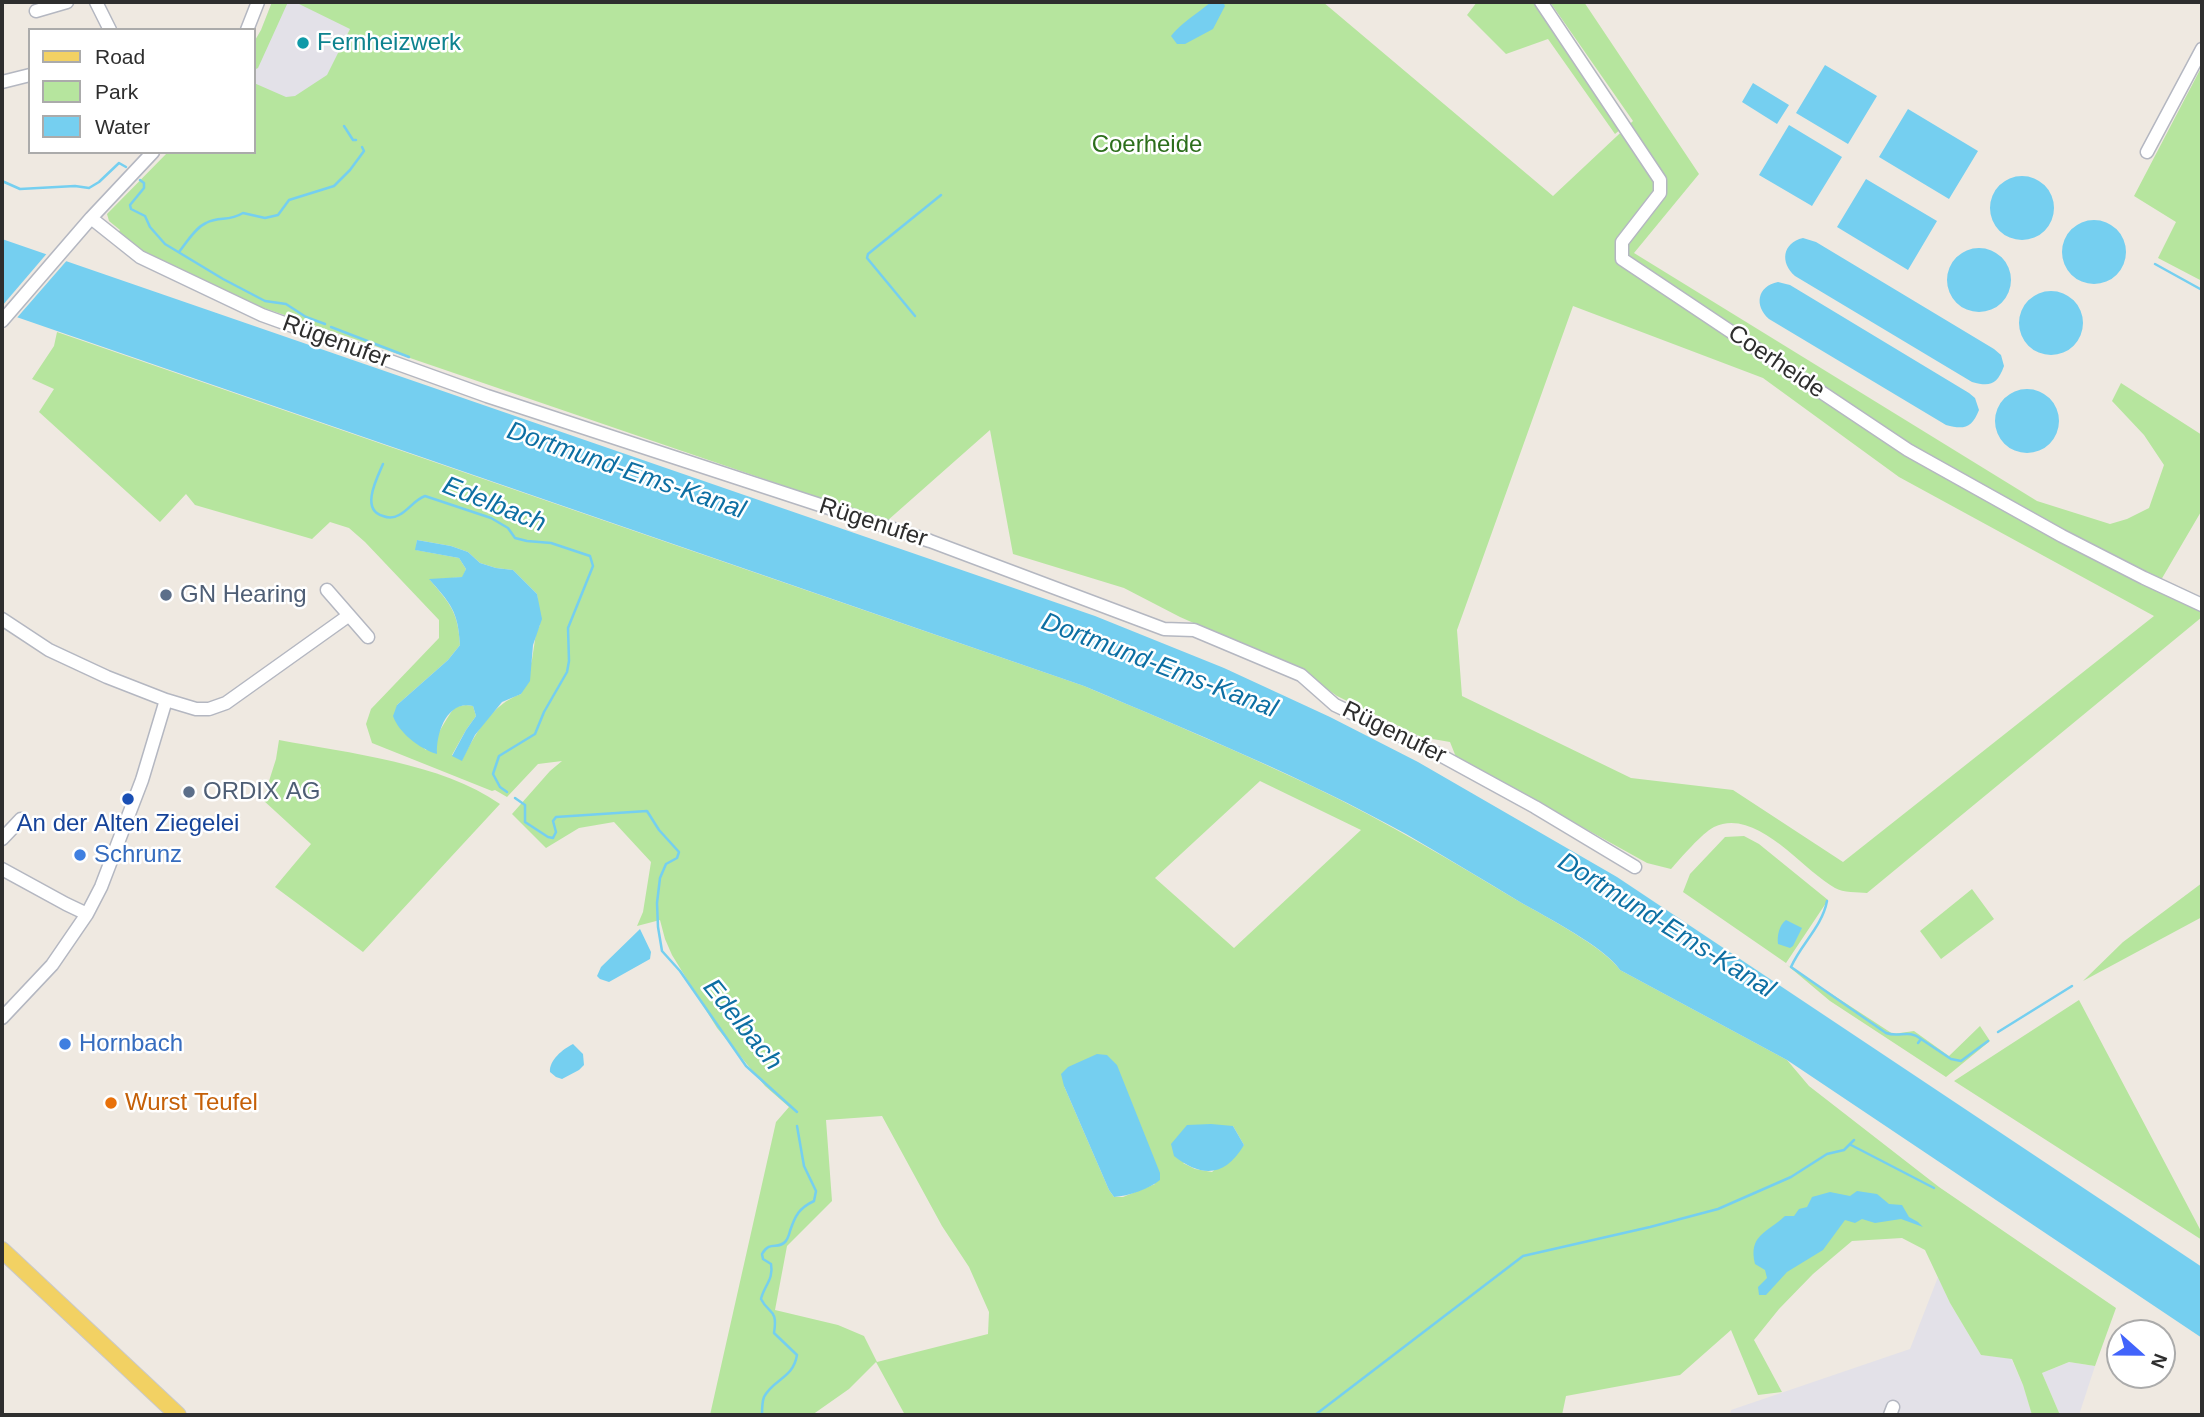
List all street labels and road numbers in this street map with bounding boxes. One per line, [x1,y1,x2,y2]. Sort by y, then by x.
street label: Rügenufer [278,309,394,375]
street label: Coerheide [1722,319,1830,405]
street label: Rügenufer [815,492,931,554]
street label: Rügenufer [1337,695,1451,771]

